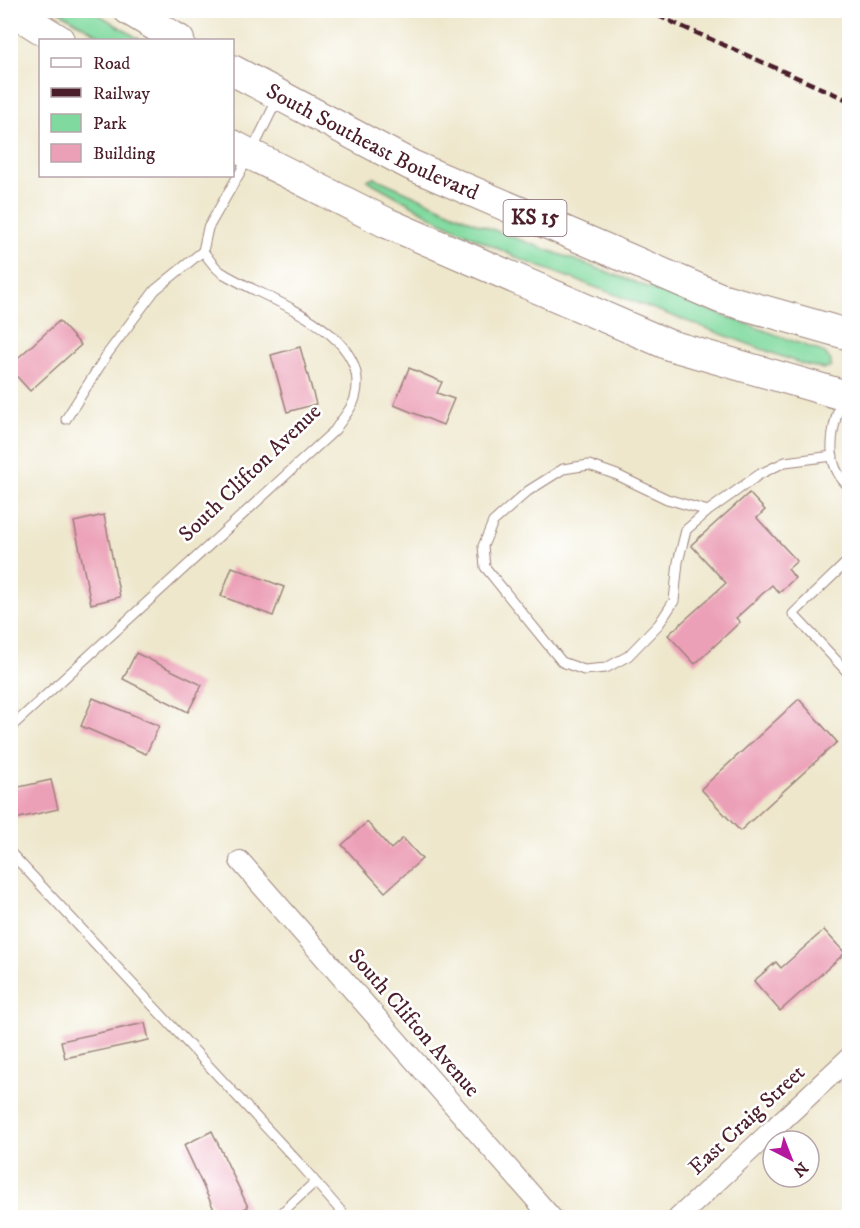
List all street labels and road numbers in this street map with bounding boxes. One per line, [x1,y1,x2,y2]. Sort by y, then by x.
street label: South Southeast Boulevard [262,77,483,206]
road number: KS 15 [504,200,566,236]
street label: South Clifton Avenue [173,398,327,548]
street label: South Clifton Avenue [342,943,486,1103]
street label: East Craig Street [683,1059,811,1181]

